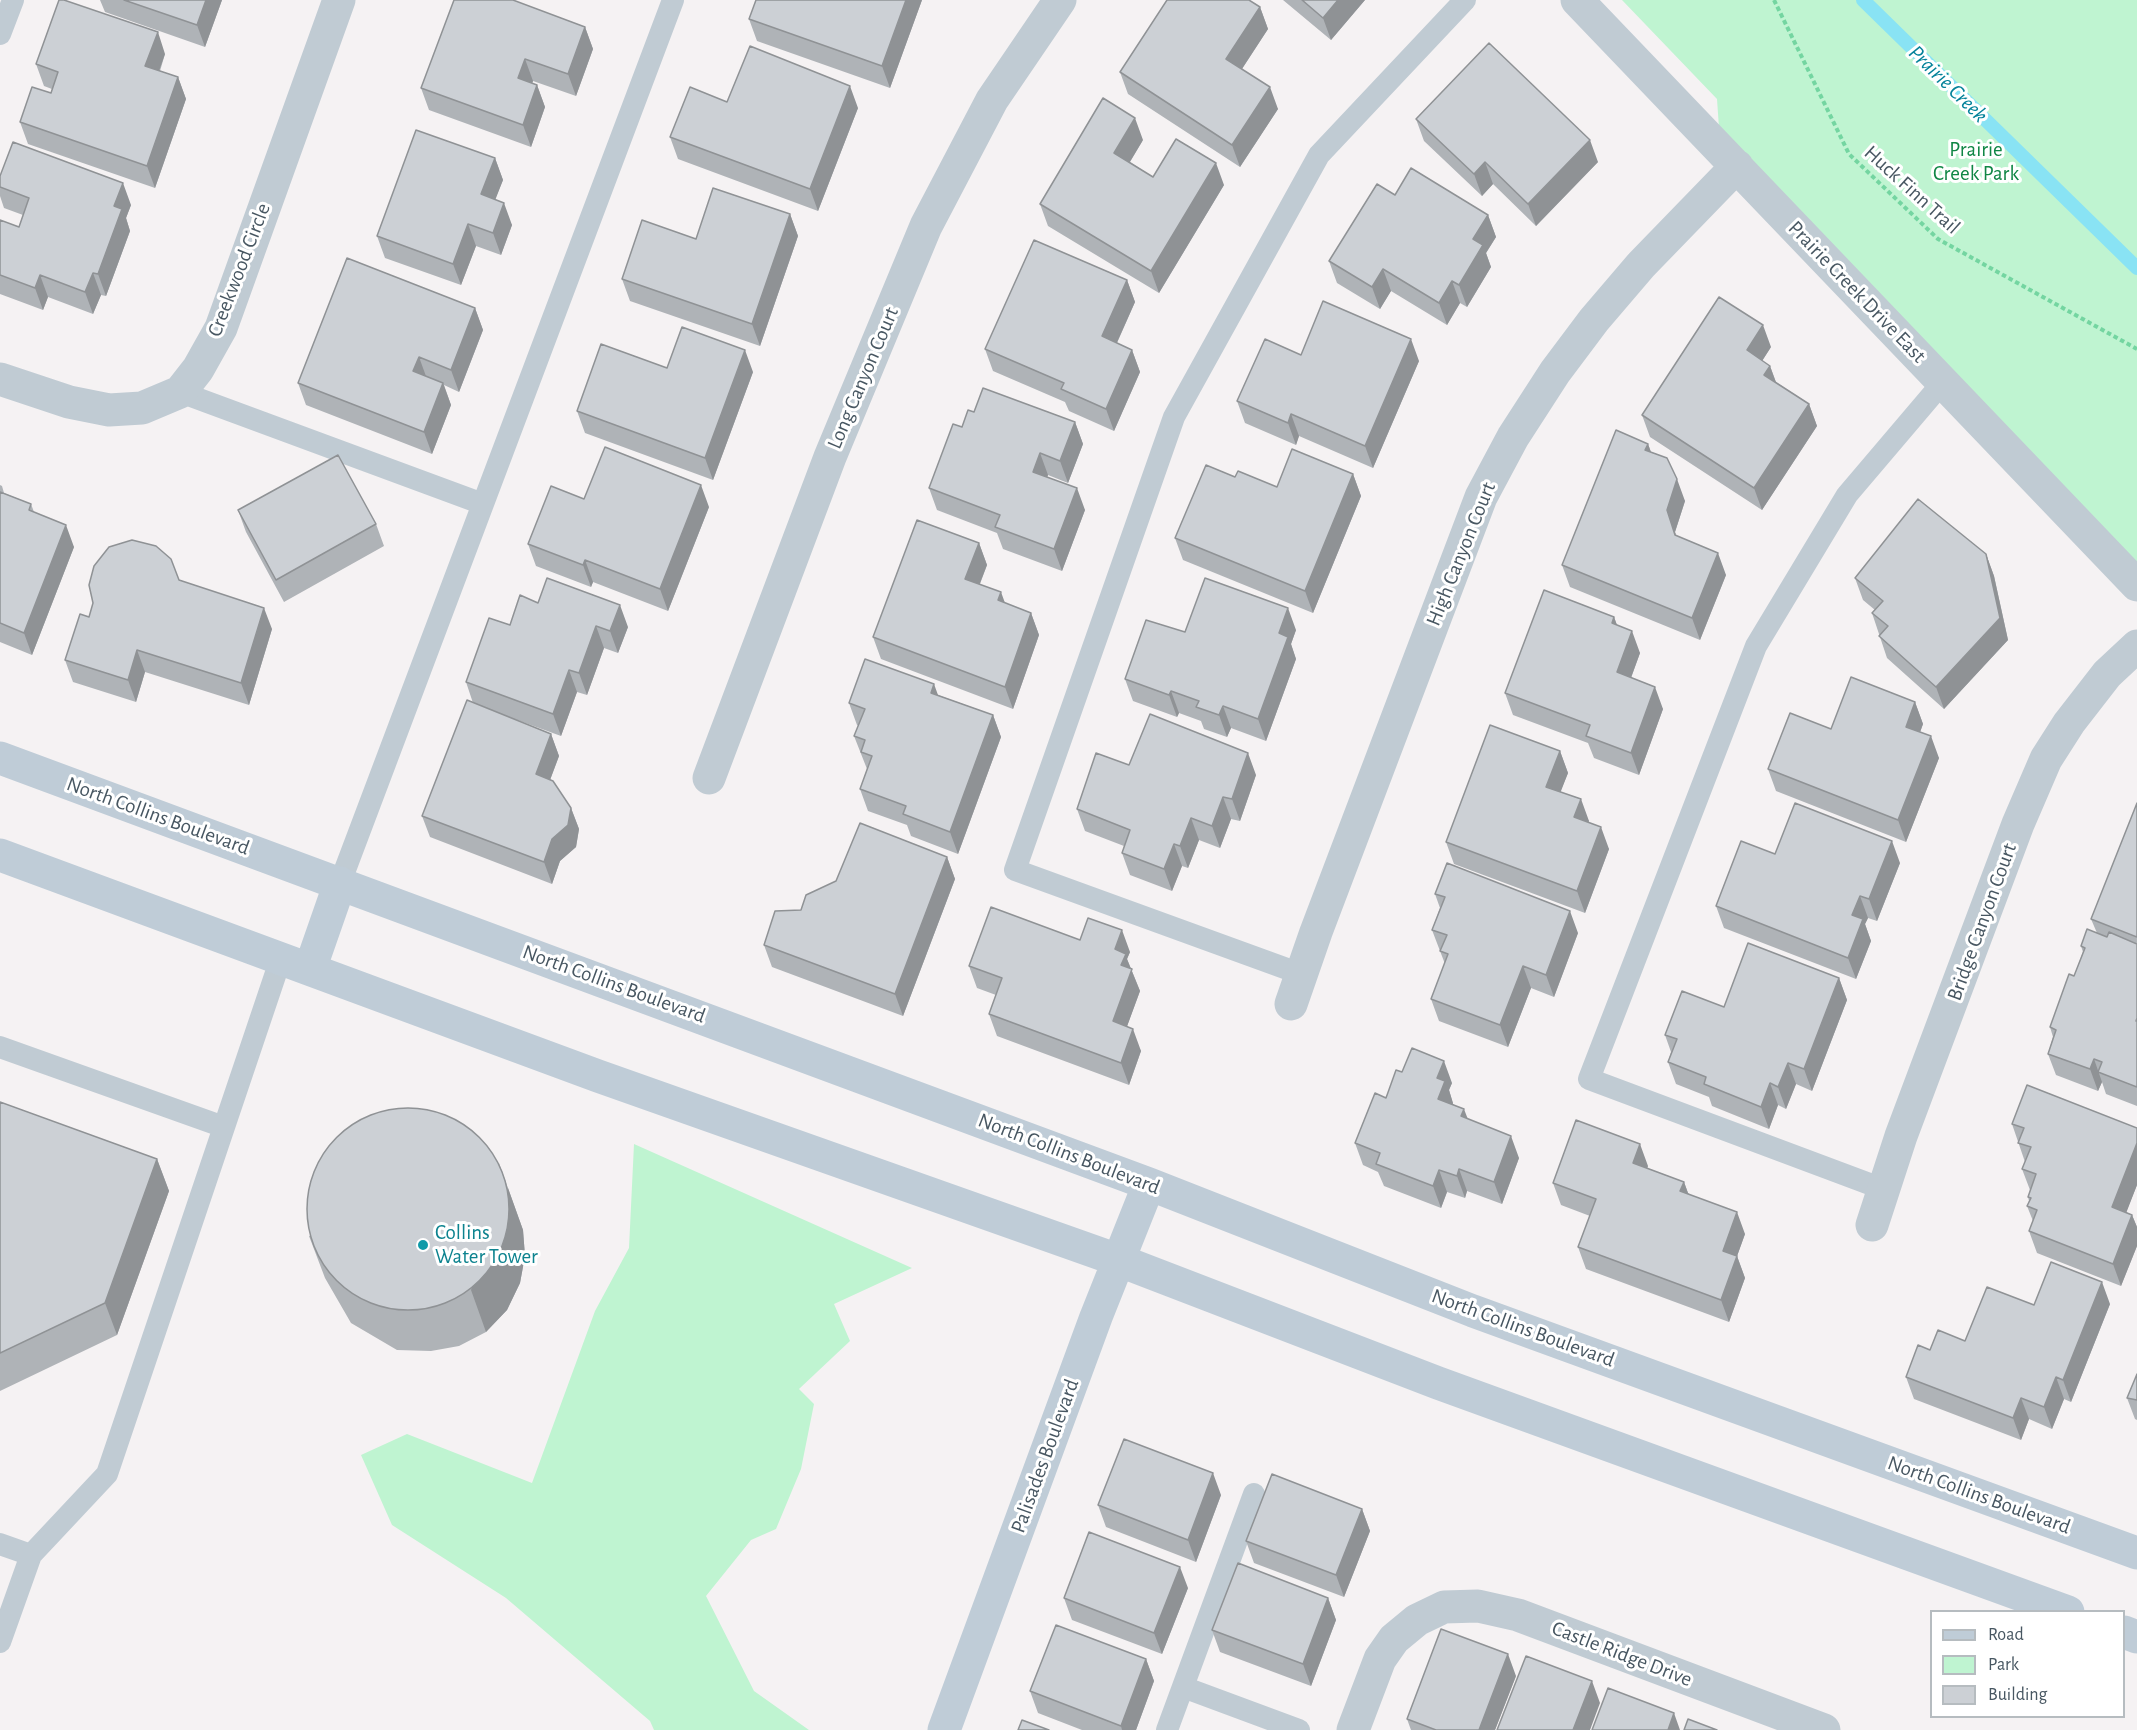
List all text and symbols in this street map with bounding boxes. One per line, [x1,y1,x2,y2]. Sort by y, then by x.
water label: Prairie Creek [1903,40,1993,128]
park label: Prairie Creek Park [1933,137,2019,187]
street label: Huck Finn Trail [1859,140,1965,240]
street label: Creekwood Circle [202,200,276,340]
street label: Prairie Creek Drive East [1783,216,1931,368]
street label: Long Canyon Court [822,303,904,453]
street label: High Canyon Court [1421,478,1501,630]
street label: North Collins Boulevard [63,771,253,861]
street label: Bridge Canyon Court [1942,840,2022,1004]
street label: North Collins Boulevard [519,939,709,1029]
street label: North Collins Boulevard [974,1108,1164,1200]
place label: Collins Water Tower [435,1220,538,1270]
marker: Collins Water Tower [416,1238,430,1252]
street label: North Collins Boulevard [1428,1283,1618,1373]
street label: Palisades Boulevard [1005,1375,1085,1537]
street label: North Collins Boulevard [1884,1450,2074,1540]
legend [1930,1610,2125,1718]
street label: Castle Ridge Drive [1548,1616,1696,1692]
text: Road [1988,1626,2024,1644]
text: Park [1988,1656,2019,1674]
text: Building [1988,1686,2047,1704]

